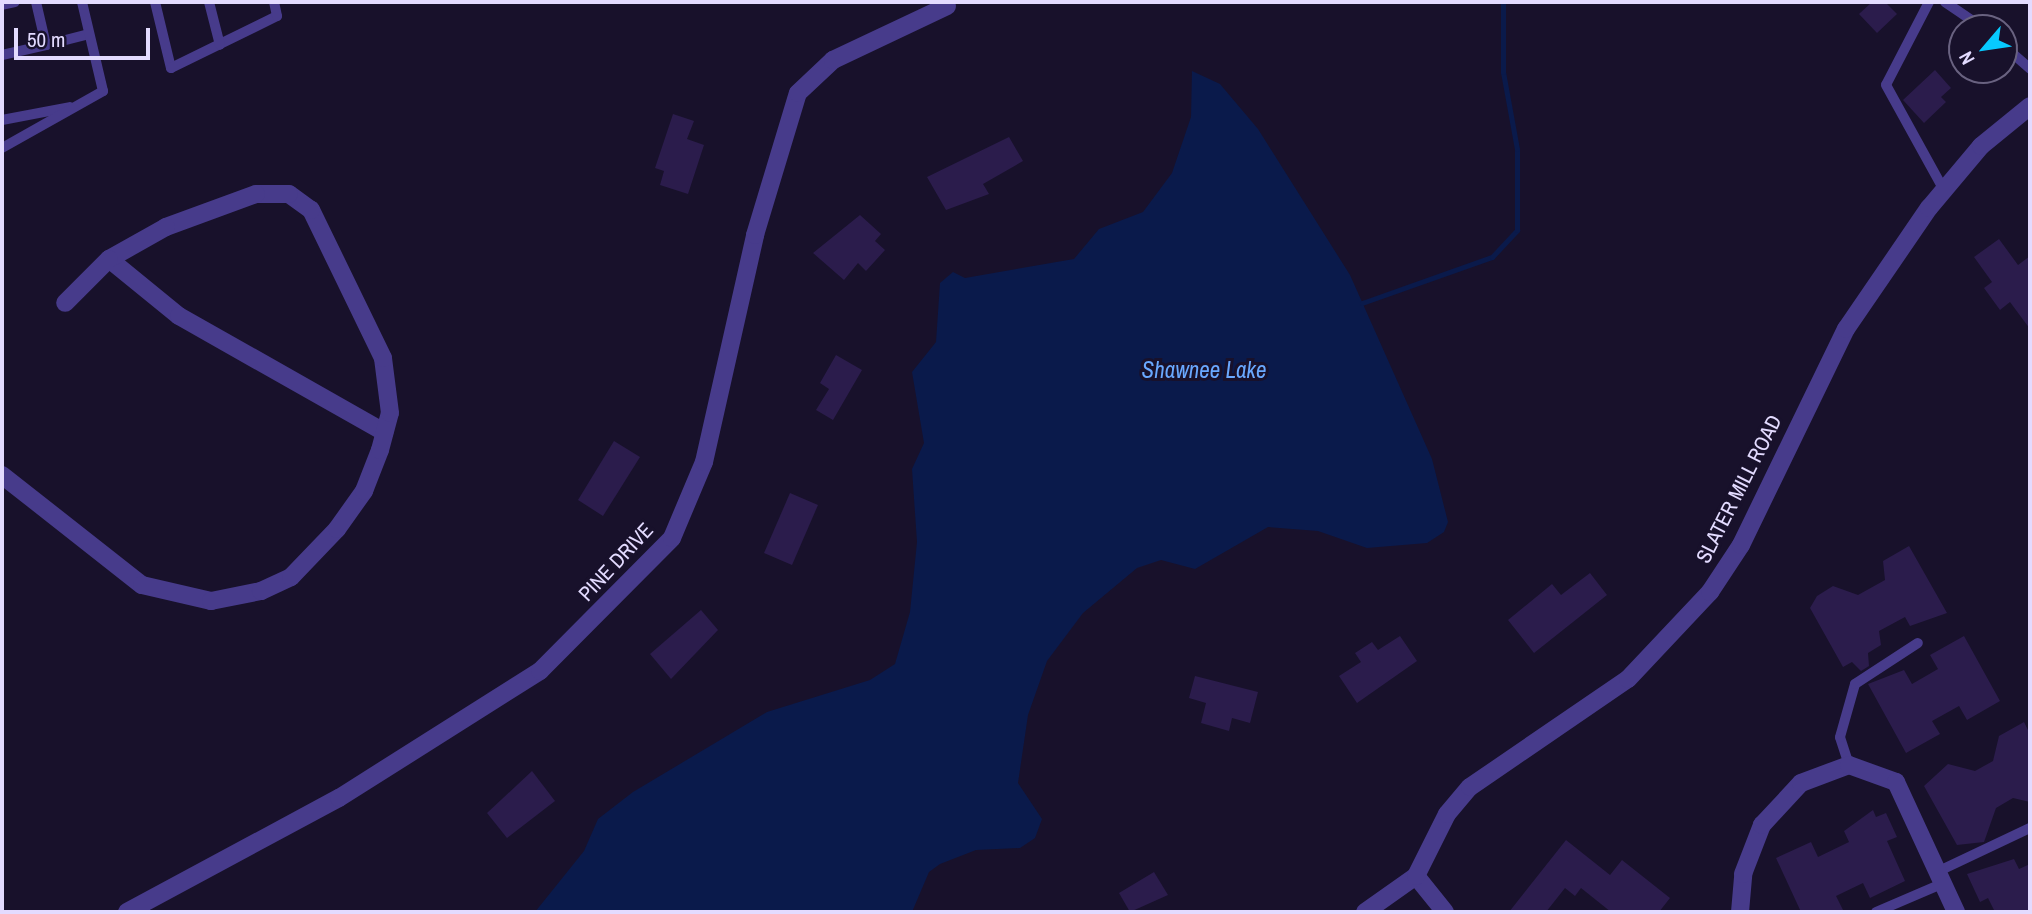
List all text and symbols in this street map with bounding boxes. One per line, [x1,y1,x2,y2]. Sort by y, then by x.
scale bar [18,14,154,58]
north arrow [1948,14,2018,84]
text: 50 m [27,25,65,54]
text: N [1952,47,1980,69]
water label: Shawnee Lake [1142,356,1266,384]
street label: SLATER MILL ROAD [1691,411,1787,567]
street label: PINE DRIVE [574,518,658,606]

